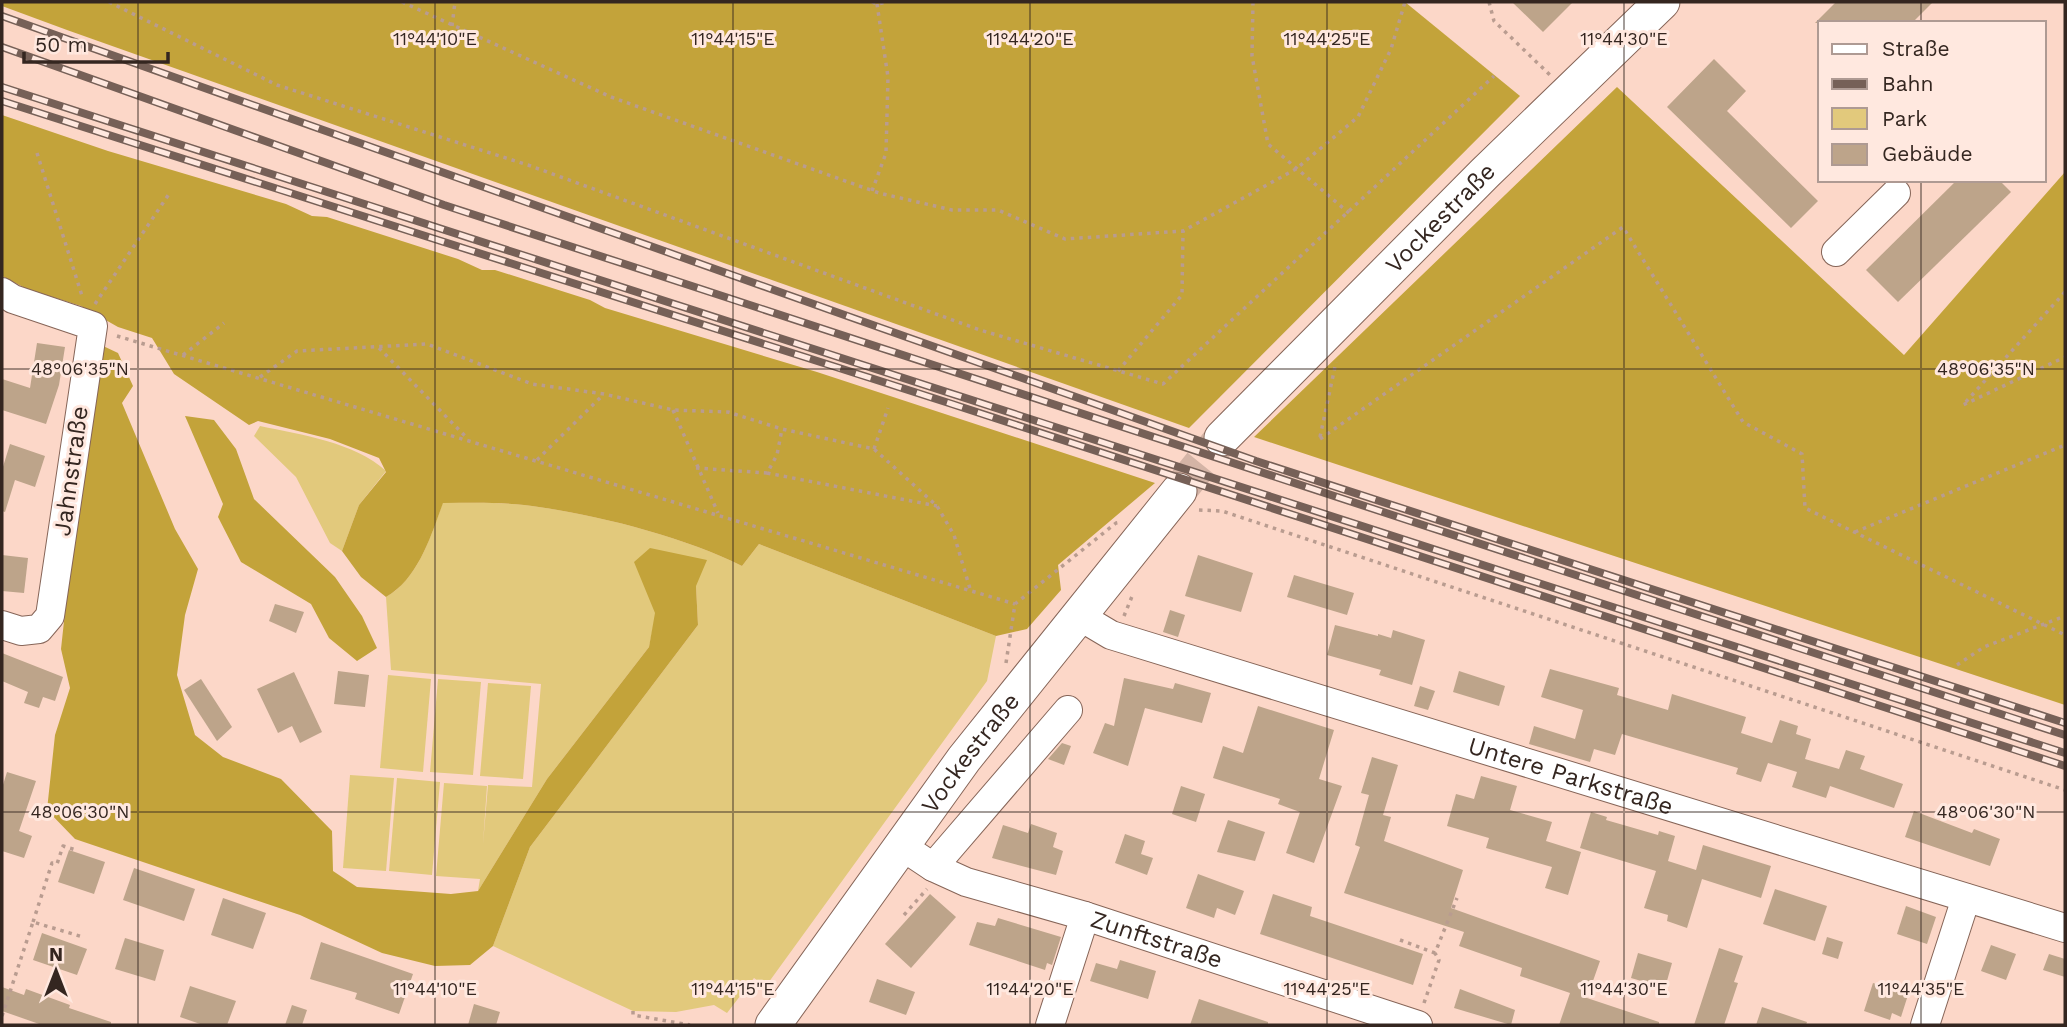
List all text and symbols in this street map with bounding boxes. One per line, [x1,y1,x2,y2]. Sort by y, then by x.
scale bar [24,21,168,65]
legend [1818,21,2046,182]
text: 11°44'10"E [393,28,477,49]
text: 11°44'15"E [691,28,775,49]
text: 11°44'20"E [986,28,1074,49]
text: 11°44'25"E [1284,28,1370,49]
text: 11°44'30"E [1580,28,1668,49]
text: 50 m [35,32,87,57]
text: Straße [1882,36,1950,61]
text: Bahn [1882,71,1934,96]
text: Park [1882,106,1927,131]
text: Gebäude [1882,141,1973,166]
street label: Vockestraße [1380,157,1501,279]
text: 48°06'35"N [31,358,129,379]
text: 48°06'35"N [1937,358,2035,379]
street label: Jahnstraße [48,404,94,538]
street label: Vockestraße [916,687,1025,819]
street label: Untere Parkstraße [1465,732,1676,821]
text: 48°06'30"N [31,801,129,822]
text: 48°06'30"N [1937,801,2035,822]
street label: Zunftstraße [1087,905,1226,974]
north arrow [21,936,91,1006]
text: N [49,943,63,966]
text: 11°44'10"E [393,978,477,999]
text: 11°44'15"E [691,978,775,999]
text: 11°44'20"E [986,978,1074,999]
text: 11°44'25"E [1284,978,1370,999]
text: 11°44'30"E [1580,978,1668,999]
text: 11°44'35"E [1878,978,1964,999]

